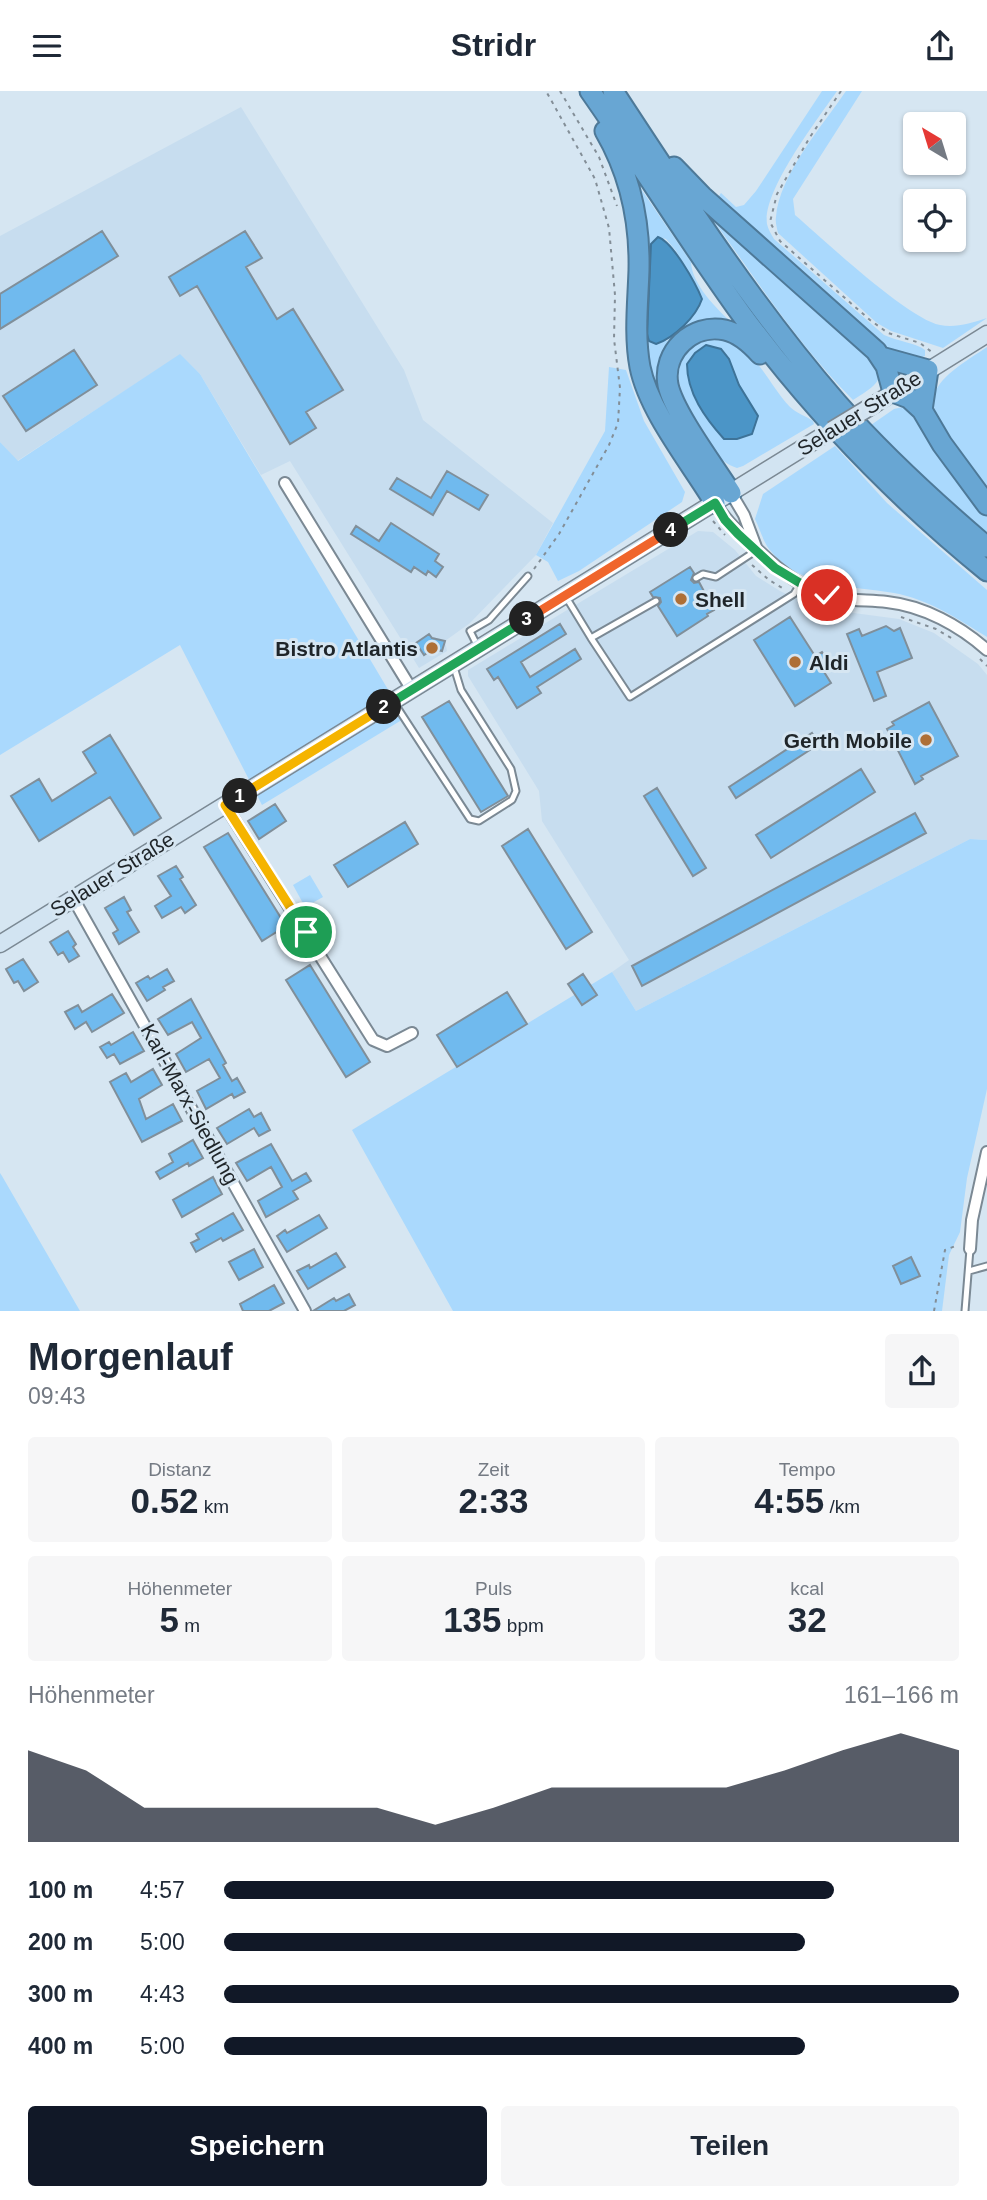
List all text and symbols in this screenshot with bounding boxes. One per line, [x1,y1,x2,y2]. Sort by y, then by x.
icon: menu [28,27,66,65]
text: Stridr [451,27,536,63]
icon: share [921,27,959,65]
north arrow [903,112,966,175]
map controls [903,112,966,252]
button: locate [903,189,966,252]
street label: Selauer Straße [793,366,925,460]
pin: 4 [654,513,688,548]
text: 4 [665,519,676,540]
pin [797,565,857,625]
icon: check [808,576,846,614]
place label: Shell [695,588,745,611]
marker: Shell [673,591,689,607]
pin: 3 [510,601,544,637]
text: 3 [521,608,532,629]
place label: Bistro Atlantis [275,637,418,660]
marker: Bistro Atlantis [424,640,440,656]
place label: Aldi [809,651,849,674]
marker: Aldi [787,654,803,670]
pin: 2 [366,689,402,725]
text: 2 [378,696,389,717]
place label: Gerth Mobile [784,729,912,752]
marker: Gerth Mobile [918,732,934,748]
pin: 1 [222,779,258,813]
text: 1 [234,785,245,806]
street label: Selauer Straße [46,827,178,921]
pin [276,902,336,962]
icon: arrive [287,913,325,951]
street label: Karl-Marx-Siedlung [136,1020,244,1188]
button: share [885,1334,959,1408]
text: Morgenlauf [28,1336,233,1378]
text: 09:43 [28,1383,86,1409]
text: Distanz [148,1459,212,1480]
text: Zeit [478,1459,509,1480]
text: Tempo [779,1459,836,1480]
text: 0.52 [130,1481,199,1520]
text: 2:33 [458,1481,529,1520]
text: 4:55 [754,1481,824,1520]
text: km [199,1496,229,1517]
text: /km [824,1496,860,1517]
text: Höhenmeter [128,1578,232,1599]
text: Puls [475,1578,512,1599]
text: kcal [790,1578,824,1599]
text: 5 [160,1600,179,1639]
text: 135 [443,1600,502,1639]
text: 32 [788,1600,827,1639]
text: m [179,1615,200,1636]
text: bpm [502,1615,544,1636]
text: Höhenmeter [28,1682,155,1708]
text: 161–166 m [844,1682,959,1708]
text: 100 m [28,1877,93,1903]
text: 4:57 [140,1877,185,1903]
text: 200 m [28,1929,93,1955]
text: 5:00 [140,1929,185,1955]
text: 300 m [28,1981,93,2007]
text: 4:43 [140,1981,185,2007]
text: 400 m [28,2033,93,2059]
text: 5:00 [140,2033,185,2059]
button: Speichern [28,2106,487,2186]
button: Teilen [501,2106,959,2186]

